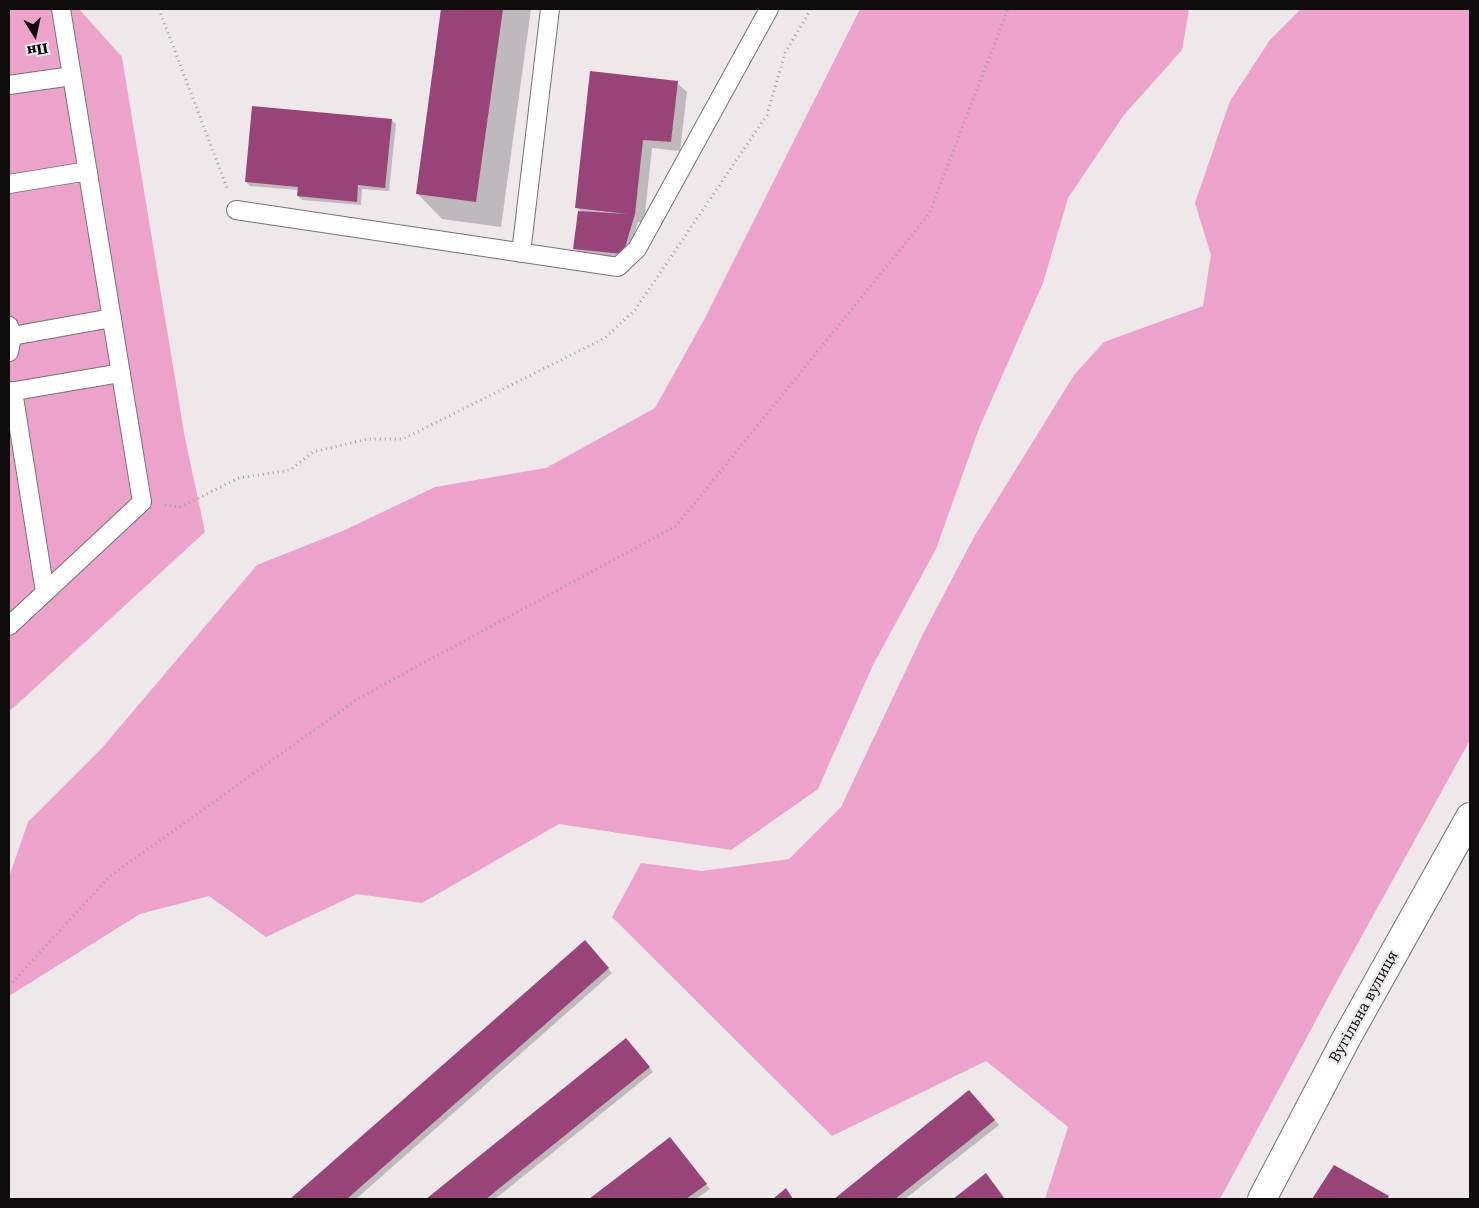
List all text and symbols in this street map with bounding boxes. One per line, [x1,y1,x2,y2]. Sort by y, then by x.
north arrow [10,10,60,60]
text: Пн [26,40,49,59]
street label: Вугільна вулиця [1326,948,1402,1066]

